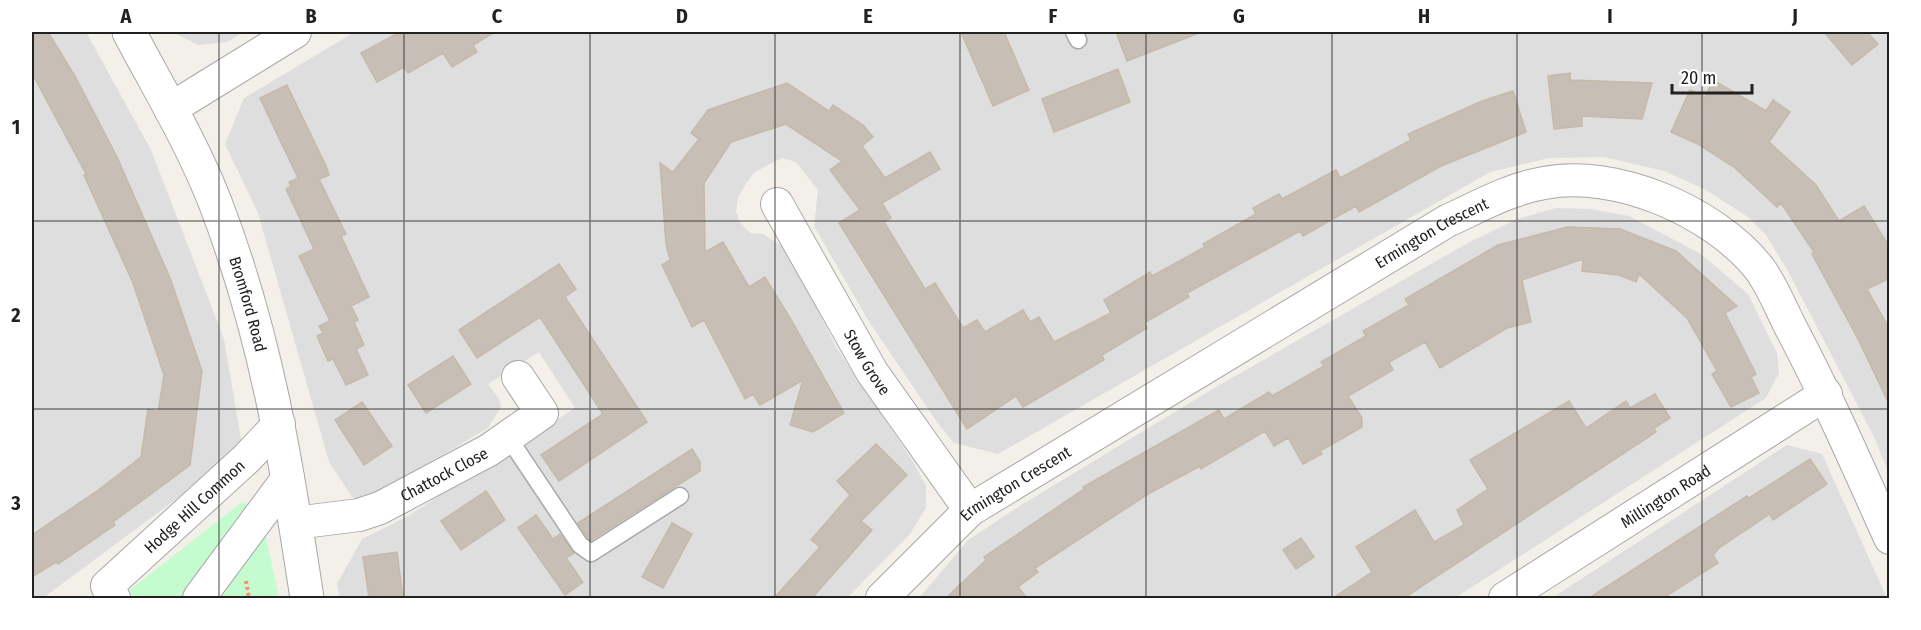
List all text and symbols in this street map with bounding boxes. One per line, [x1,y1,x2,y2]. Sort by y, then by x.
text: A [120,4,133,28]
text: B [305,4,317,28]
text: C [492,4,503,28]
text: D [676,4,688,28]
text: E [863,4,873,28]
text: F [1049,4,1058,28]
text: G [1233,4,1245,28]
text: H [1418,4,1430,28]
text: I [1607,4,1613,28]
text: J [1791,4,1798,28]
scale bar [1672,57,1752,95]
text: 20 m [1681,67,1716,89]
text: 1 [12,115,20,139]
street label: Ermington Crescent [1372,194,1492,272]
street label: Bromford Road [225,254,270,354]
text: 2 [10,303,21,327]
street label: Stow Grove [840,326,894,399]
street label: Ermington Crescent [956,442,1075,525]
street label: Chattock Close [397,443,491,505]
street label: Hodge Hill Common [140,456,249,557]
street label: Millington Road [1617,461,1714,532]
text: 3 [10,491,21,515]

